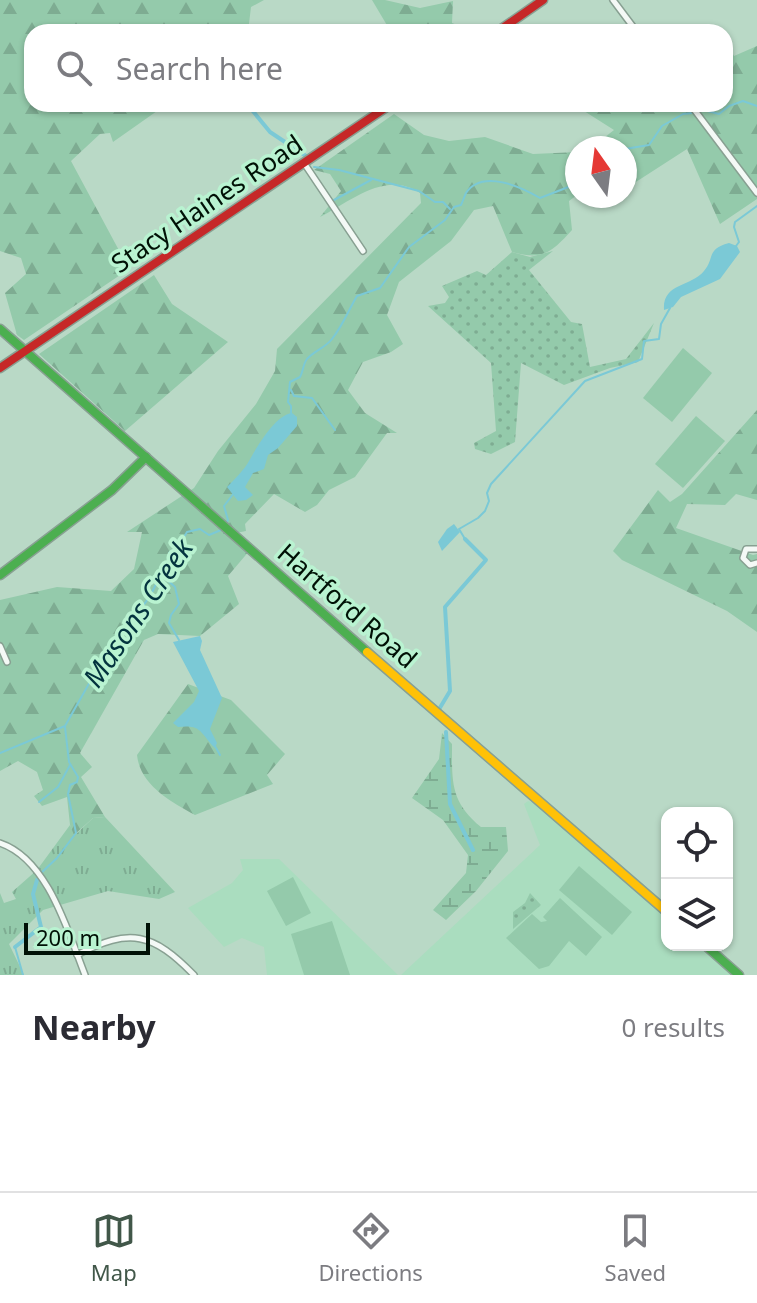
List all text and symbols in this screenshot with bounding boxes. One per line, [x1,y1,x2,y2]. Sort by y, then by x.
search box [24,24,733,112]
icon: search [52,46,96,90]
text: Search here [116,48,283,89]
street label: Stacy Haines Road [104,126,309,281]
north arrow [565,136,637,208]
water label: Masons Creek [73,530,202,694]
street label: Hartford Road [270,535,425,676]
map controls [661,807,733,951]
button: locate [661,807,733,879]
button: layers [661,879,733,951]
scale bar [24,919,150,955]
text: 200 m [36,922,100,952]
text: Nearby [32,1004,156,1050]
text: 0 results [621,1009,725,1045]
tab: Map [91,1209,137,1287]
tab: Directions [318,1209,423,1287]
tab: Saved [605,1209,666,1287]

